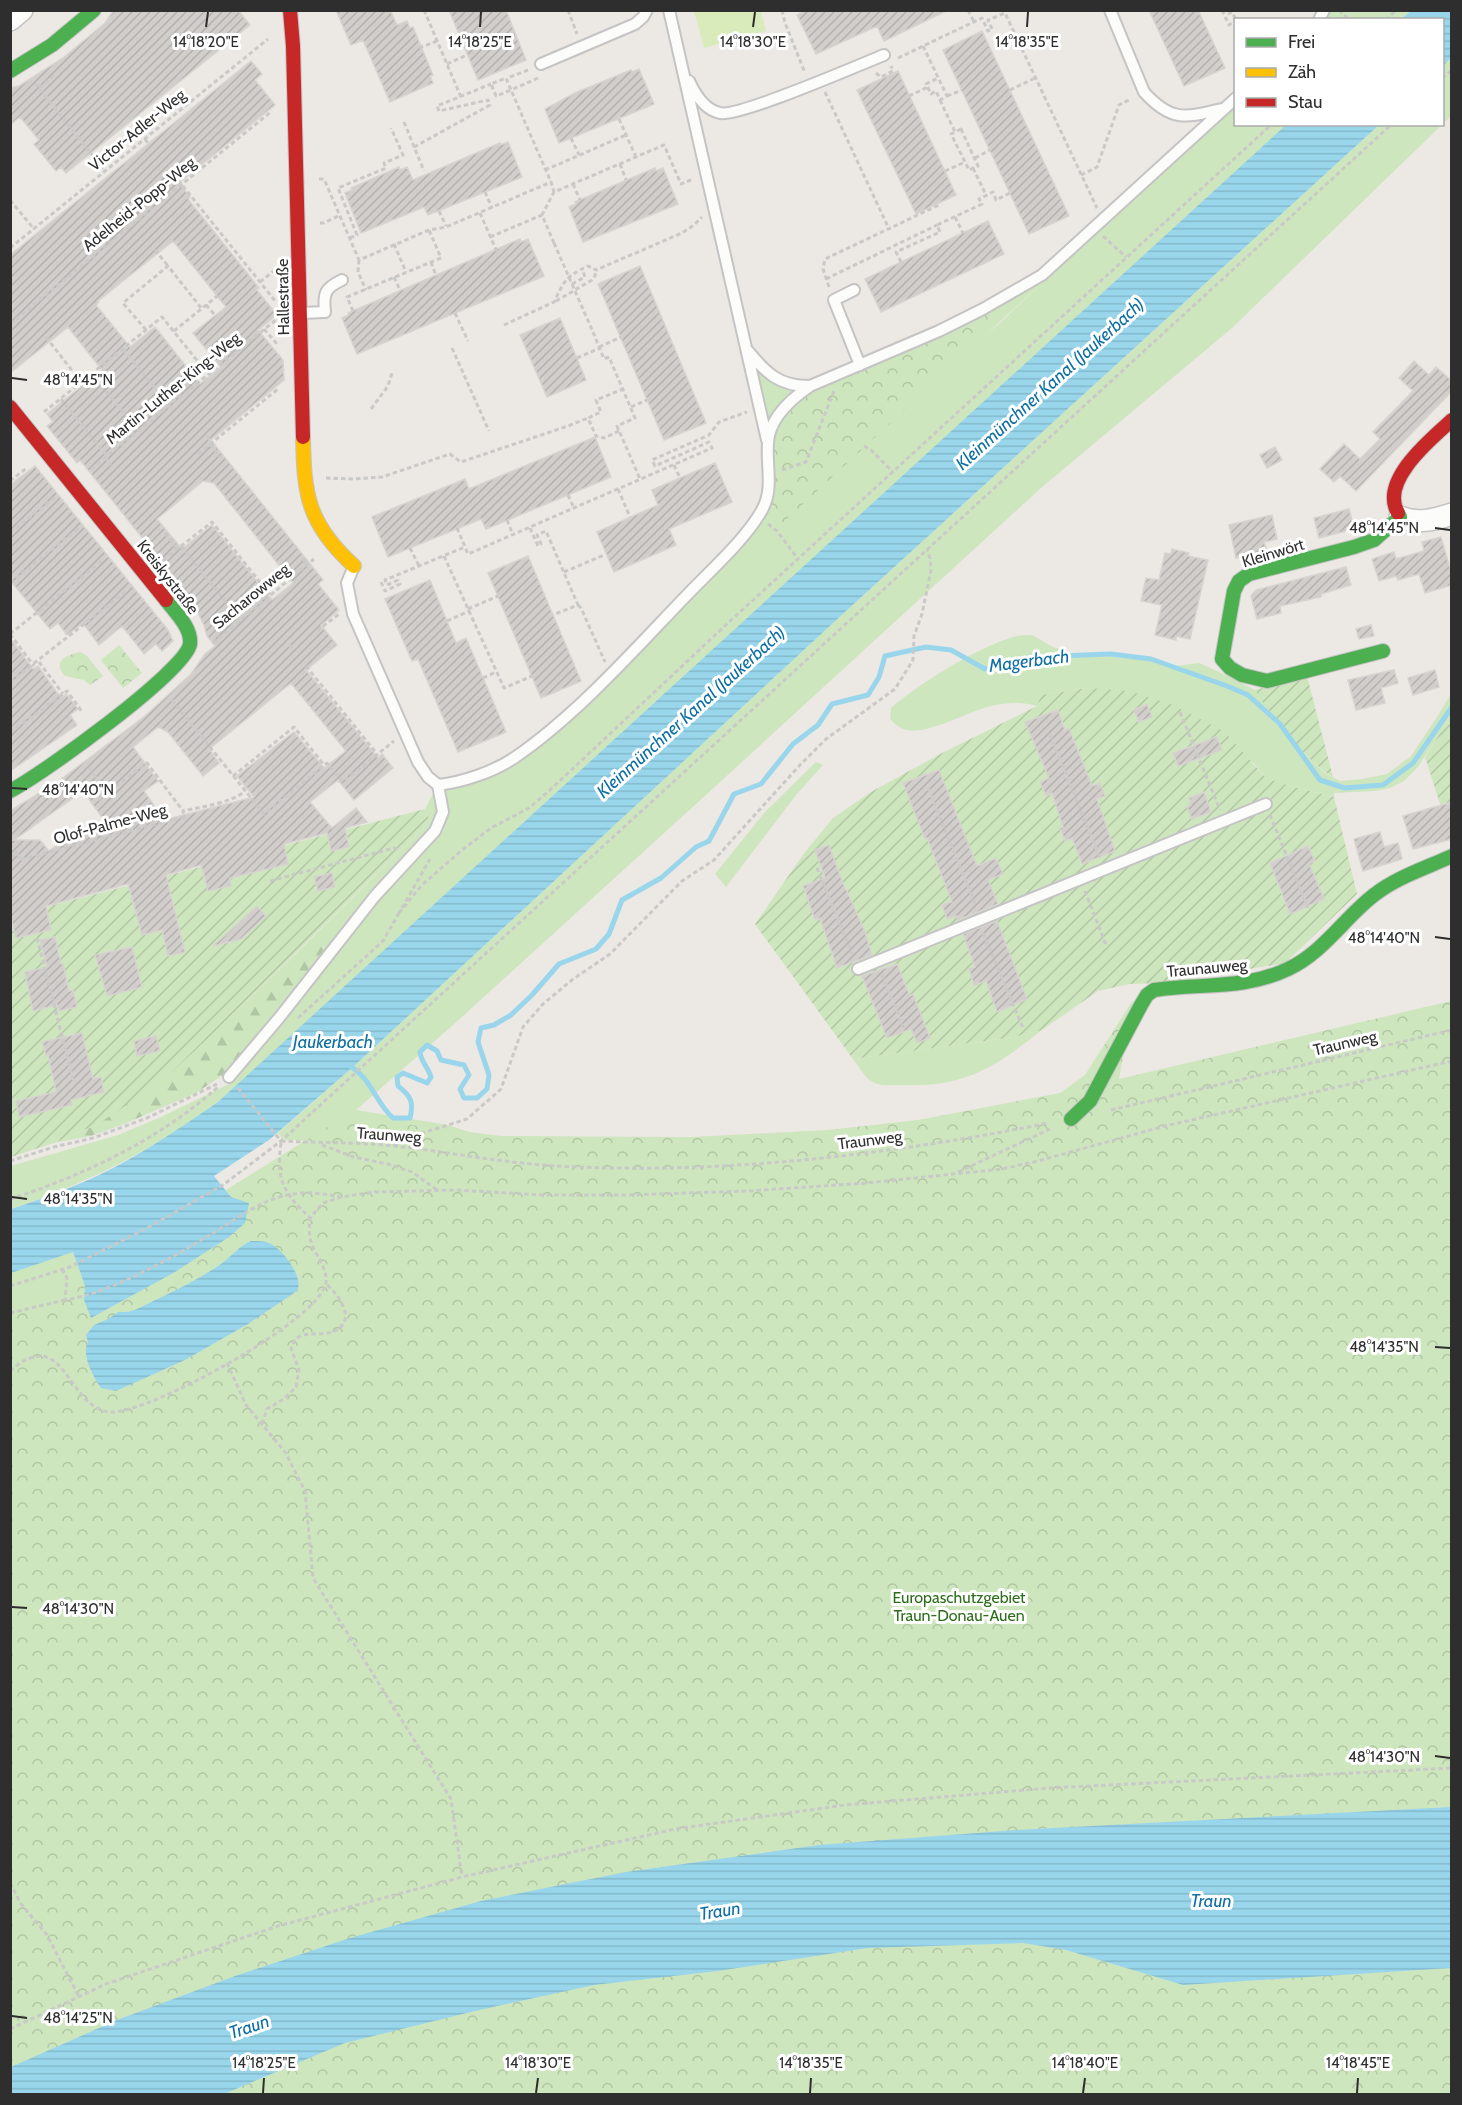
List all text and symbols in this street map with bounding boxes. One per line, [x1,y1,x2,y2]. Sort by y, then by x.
legend [1234,18,1444,126]
text: Frei [1288,31,1315,53]
text: 14°18'20"E [173,33,239,51]
text: 14°18'25"E [448,33,512,51]
text: 14°18'30"E [720,33,786,51]
text: 14°18'35"E [995,33,1059,51]
text: Zäh [1288,61,1316,83]
street label: Victor-Adler-Weg [85,84,190,175]
text: Stau [1288,91,1322,113]
street label: Adelheid-Popp-Weg [79,152,200,255]
street label: Hallestraße [273,259,293,335]
water label: Kleinmünchner Kanal (Jaukerbach) [951,293,1149,475]
street label: Martin-Luther-King-Weg [102,327,245,448]
text: 48°14'45"N [43,371,113,389]
text: 48°14'45"N [1349,519,1419,537]
street label: Kleinwört [1240,534,1307,571]
street label: Kreiskystraße [133,536,203,618]
street label: Sacharowweg [209,559,294,633]
water label: Kleinmünchner Kanal (Jaukerbach) [592,621,790,803]
water label: Magerbach [987,645,1070,677]
text: 48°14'40"N [42,781,114,799]
street label: Olof-Palme-Weg [51,800,170,848]
text: 48°14'40"N [1348,929,1420,947]
street label: Traunauweg [1166,955,1249,981]
street label: Traunweg [1311,1026,1380,1060]
water label: Jaukerbach [291,1031,373,1053]
street label: Traunweg [356,1123,423,1147]
street label: Traunweg [837,1127,904,1153]
text: 48°14'35"N [43,1190,113,1208]
text: 48°14'35"N [1349,1338,1419,1356]
park label: Europaschutzgebiet Traun-Donau-Auen [892,1588,1026,1625]
text: 48°14'30"N [42,1600,114,1618]
text: 48°14'30"N [1348,1748,1420,1766]
water label: Traun [1190,1890,1232,1912]
water label: Traun [698,1897,742,1925]
text: 48°14'25"N [43,2009,113,2027]
water label: Traun [226,2010,272,2044]
text: 14°18'25"E [232,2054,296,2072]
text: 14°18'30"E [505,2054,571,2072]
text: 14°18'35"E [779,2054,843,2072]
text: 14°18'40"E [1052,2054,1118,2072]
text: 14°18'45"E [1326,2054,1390,2072]

